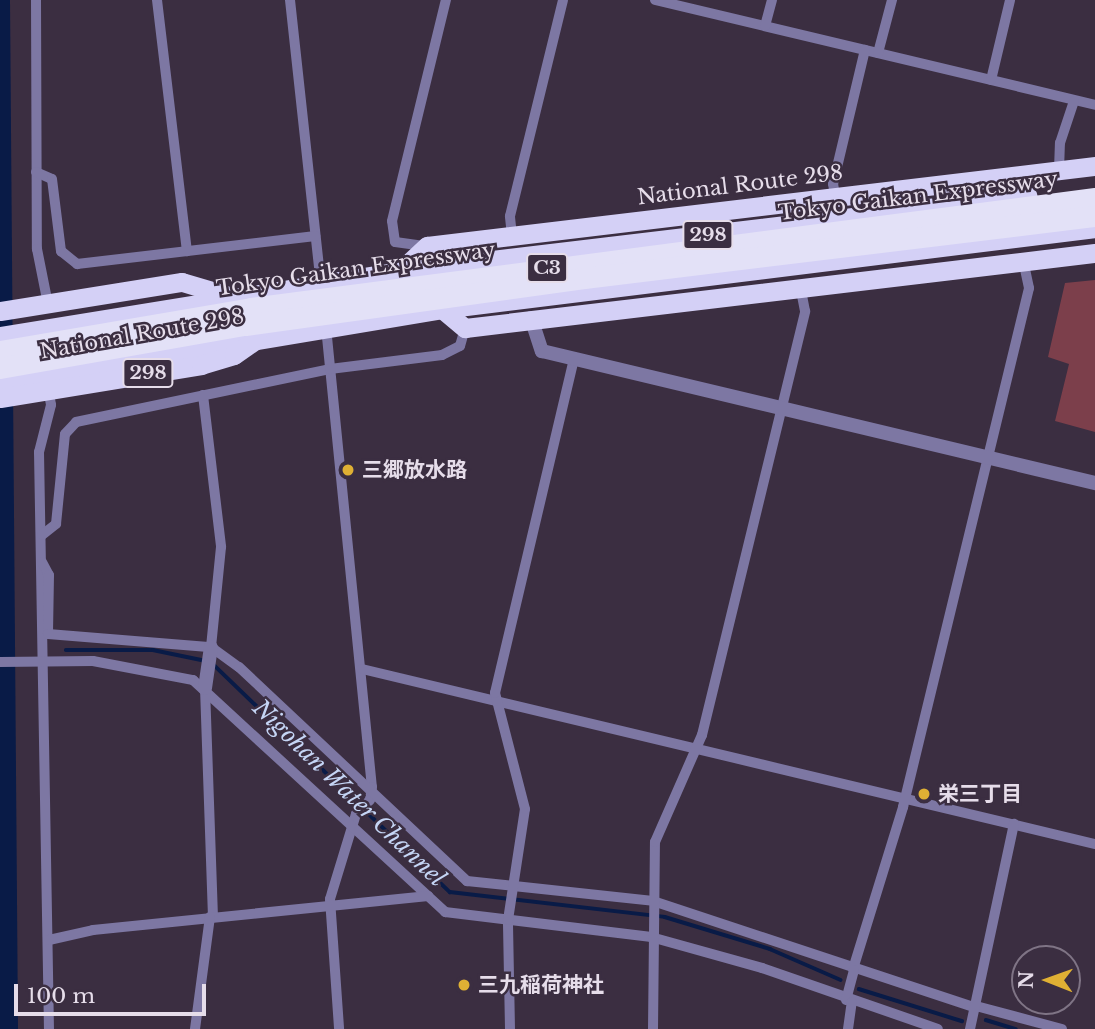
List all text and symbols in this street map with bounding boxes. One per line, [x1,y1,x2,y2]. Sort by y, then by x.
street label: National Route 298 [636,160,844,210]
street label: Tokyo Gaikan Expressway [777,166,1059,226]
road number: 298 [682,219,734,250]
street label: Tokyo Gaikan Expressway [215,237,497,301]
road number: C3 [526,252,568,284]
street label: National Route 298 [38,304,246,364]
road number: 298 [122,358,174,388]
place label: 三郷放水路 [362,457,467,483]
marker: 三郷放水路 [340,462,356,478]
water label: Nigohan Water Channel [247,693,451,893]
place label: 栄三丁目 [938,781,1022,807]
marker: 栄三丁目 [916,786,932,802]
north arrow [1011,945,1081,1015]
scale bar [18,970,210,1014]
text: N [1015,971,1038,989]
place label: 三九稲荷神社 [478,972,604,998]
marker: 三九稲荷神社 [456,977,472,993]
text: 100 m [27,983,95,1009]

